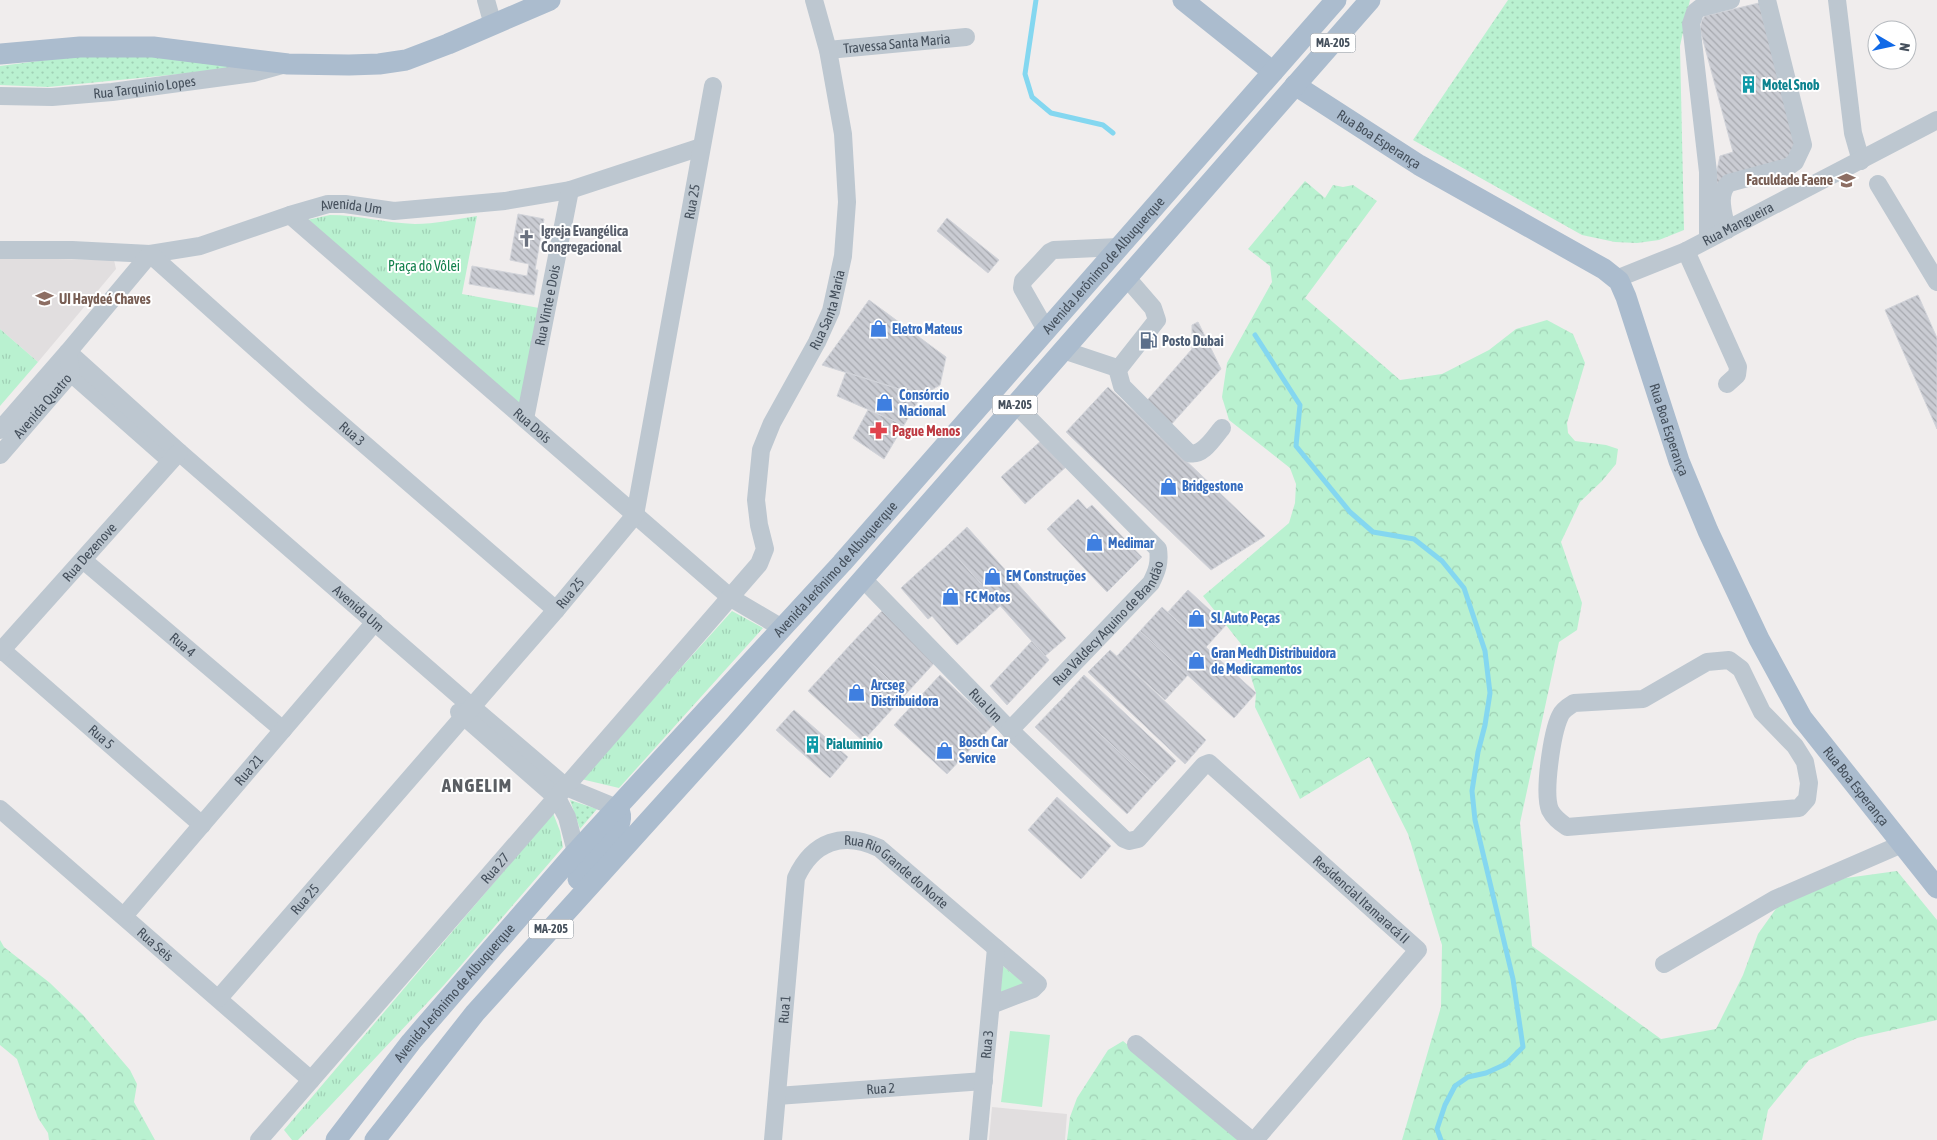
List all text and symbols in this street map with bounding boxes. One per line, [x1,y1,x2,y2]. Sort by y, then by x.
north arrow [1867,20,1917,70]
street label: Travessa Santa Maria [842,31,951,57]
road number: MA-205 [1310,34,1356,52]
text: N [1896,42,1913,52]
street label: Rua Tarquinio Lopes [93,73,197,102]
building icon: Motel Snob [1738,75,1758,95]
place label: Motel Snob [1762,77,1820,93]
street label: Rua Boa Esperança [1334,106,1424,172]
school or university icon: Faculdade Faene [1837,170,1857,190]
place label: Faculdade Faene [1746,172,1833,188]
street label: Rua 25 [681,183,703,220]
street label: Avenida Jerônimo de Albuquerque [1039,193,1168,337]
street label: Avenida Um [318,196,383,217]
street label: Rua Mangueira [1700,199,1776,249]
place label: Igreja Evangélica Congregacional [541,223,629,255]
church icon: Igreja Evangélica Congregacional [517,229,537,249]
park label: Praça do Vôlei [388,258,460,274]
street label: Rua Vinte e Dois [532,263,563,347]
street label: Rua Santa Maria [806,268,848,353]
school or university icon: UI Haydeé Chaves [35,289,55,309]
place label: UI Haydeé Chaves [59,291,151,307]
shop icon: Eletro Mateus [868,319,888,339]
place label: Eletro Mateus [892,321,962,337]
fuel station icon: Posto Dubai [1138,331,1158,351]
place label: Posto Dubai [1162,333,1224,349]
street label: Avenida Quatro [10,370,75,441]
street label: Rua Boa Esperança [1646,381,1692,478]
place label: Consórcio Nacional [899,387,950,419]
shop icon: Consórcio Nacional [875,393,895,413]
road number: MA-205 [992,396,1038,414]
street label: Rua Dois [510,405,555,446]
street label: Rua 3 [336,418,368,449]
pharmacy icon: Pague Menos [868,421,888,441]
place label: Pague Menos [892,423,960,439]
shop icon: Bridgestone [1158,476,1178,496]
place label: Bridgestone [1182,478,1243,494]
street label: Avenida Jerônimo de Albuquerque [770,498,900,640]
street label: Rua Dezenove [59,520,120,585]
shop icon: Medimar [1084,533,1104,553]
place label: Medimar [1108,535,1155,551]
street label: Rua Valdecy Aquino de Brandão [1049,560,1166,689]
shop icon: EM Construções [982,566,1002,586]
place label: EM Construções [1006,568,1086,584]
street label: Rua 25 [553,574,588,612]
street label: Avenida Um [330,582,387,635]
shop icon: FC Motos [941,587,961,607]
place label: FC Motos [965,589,1010,605]
shop icon: SL Auto Peças [1187,608,1207,628]
place label: SL Auto Peças [1211,610,1280,626]
street label: Rua 4 [167,629,199,661]
place label: Gran Medh Distribuidora de Medicamentos [1211,645,1337,677]
shop icon: Gran Medh Distribuidora de Medicamentos [1187,651,1207,671]
place label: Arcseg Distribuidora [870,677,939,709]
shop icon: Arcseg Distribuidora [847,683,867,703]
street label: Rua Um [966,685,1006,725]
street label: Rua 5 [85,721,117,752]
building icon: Pialuminio [802,734,822,754]
place label: Bosch Car Service [959,734,1009,766]
place label: Pialuminio [826,736,883,752]
shop icon: Bosch Car Service [935,740,955,760]
street label: Rua Boa Esperança [1820,743,1892,829]
street label: Rua 21 [231,751,266,789]
district label: ANGELIM [441,774,512,796]
street label: Rua Rio Grande do Norte [844,832,952,912]
street label: Rua 27 [477,850,513,887]
street label: Residencial Itamaracá II [1310,852,1413,947]
street label: Rua 25 [287,880,323,918]
street label: Avenida Jerônimo de Albuquerque [391,920,518,1065]
road number: MA-205 [528,920,574,939]
street label: Rua Seis [134,924,177,964]
street label: Rua 1 [775,994,794,1025]
street label: Rua 3 [978,1029,996,1060]
street label: Rua 2 [866,1079,896,1098]

